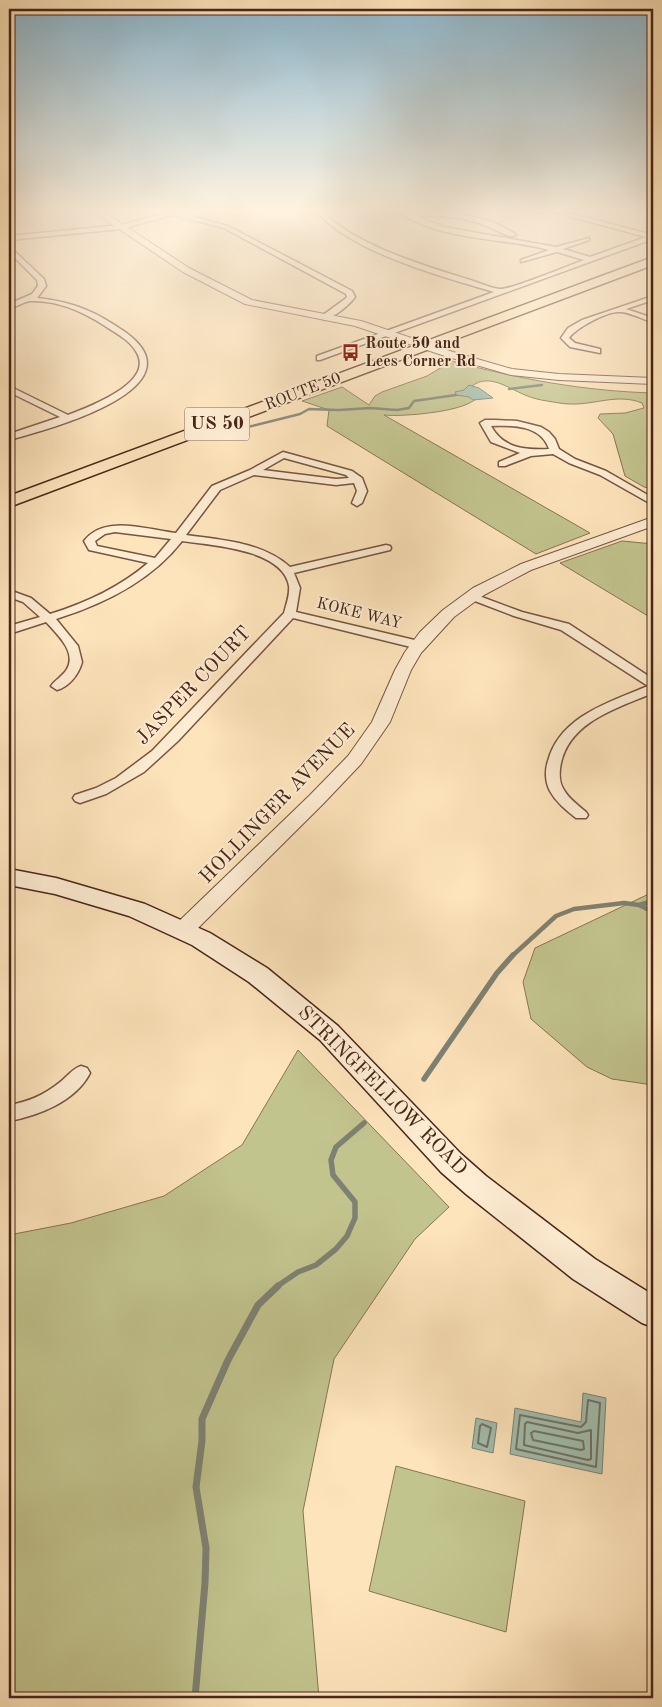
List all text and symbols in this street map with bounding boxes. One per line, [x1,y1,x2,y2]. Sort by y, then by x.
place label: Route 50 and Lees Corner Rd [365,336,476,370]
bus stop icon: Route 50 and Lees Corner Rd [341,343,361,363]
street label: ROUTE 50 [263,370,343,414]
road number: US 50 [184,408,250,440]
street label: KOKE WAY [315,596,403,632]
street label: JASPER COURT [133,623,255,749]
street label: HOLLINGER AVENUE [196,720,360,888]
street label: STRINGFELLOW ROAD [294,1003,470,1179]

